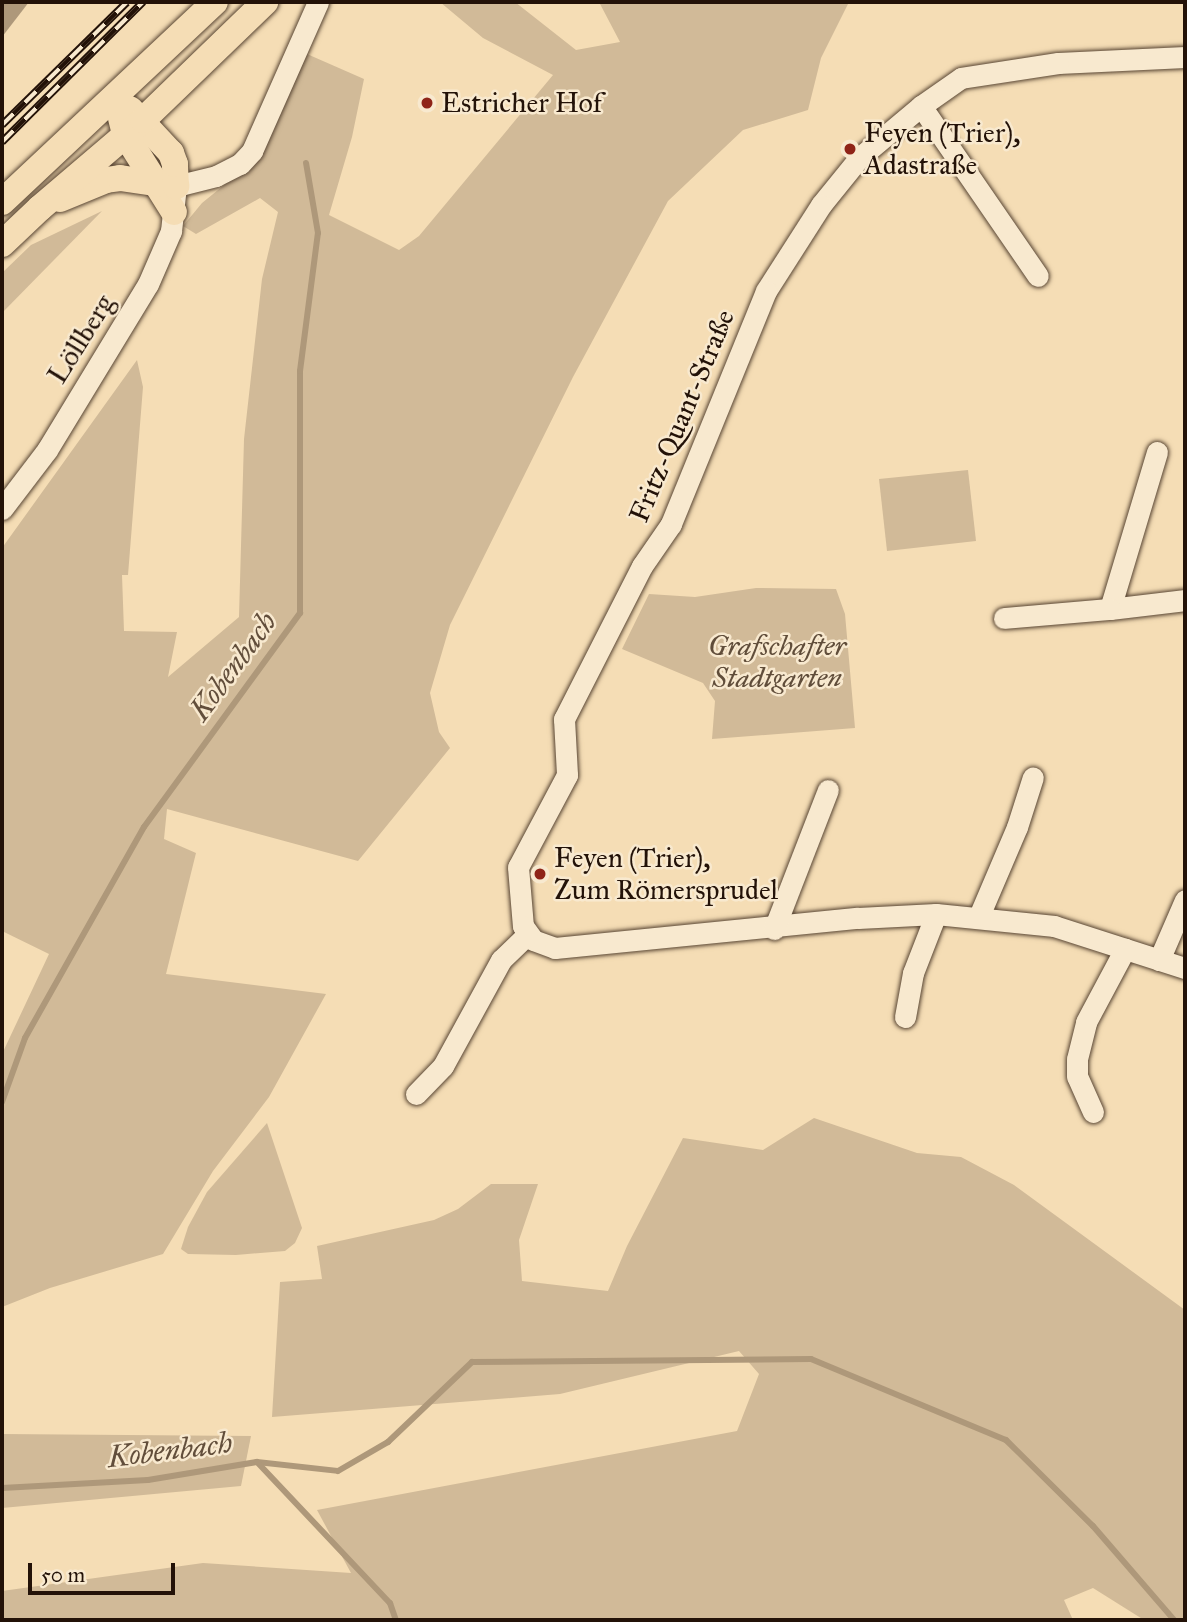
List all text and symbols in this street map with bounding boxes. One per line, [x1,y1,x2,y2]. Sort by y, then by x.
place label: Estricher Hof [441,86,602,120]
marker: Estricher Hof [419,95,435,111]
place label: Feyen (Trier), Adastraße [864,116,1020,182]
marker: Feyen (Trier), Adastraße [842,141,858,157]
street label: Löllberg [41,288,121,390]
street label: Fritz-Quant-Straße [622,305,742,527]
water label: Kobenbach [182,605,284,727]
park label: Grafschafter Stadtgarten [708,629,846,695]
place label: Feyen (Trier), Zum Römersprudel [554,841,778,907]
marker: Feyen (Trier), Zum Römersprudel [532,866,548,882]
water label: Kobenbach [106,1424,234,1476]
scale bar [32,1548,178,1592]
text: 50 m [41,1562,85,1588]

